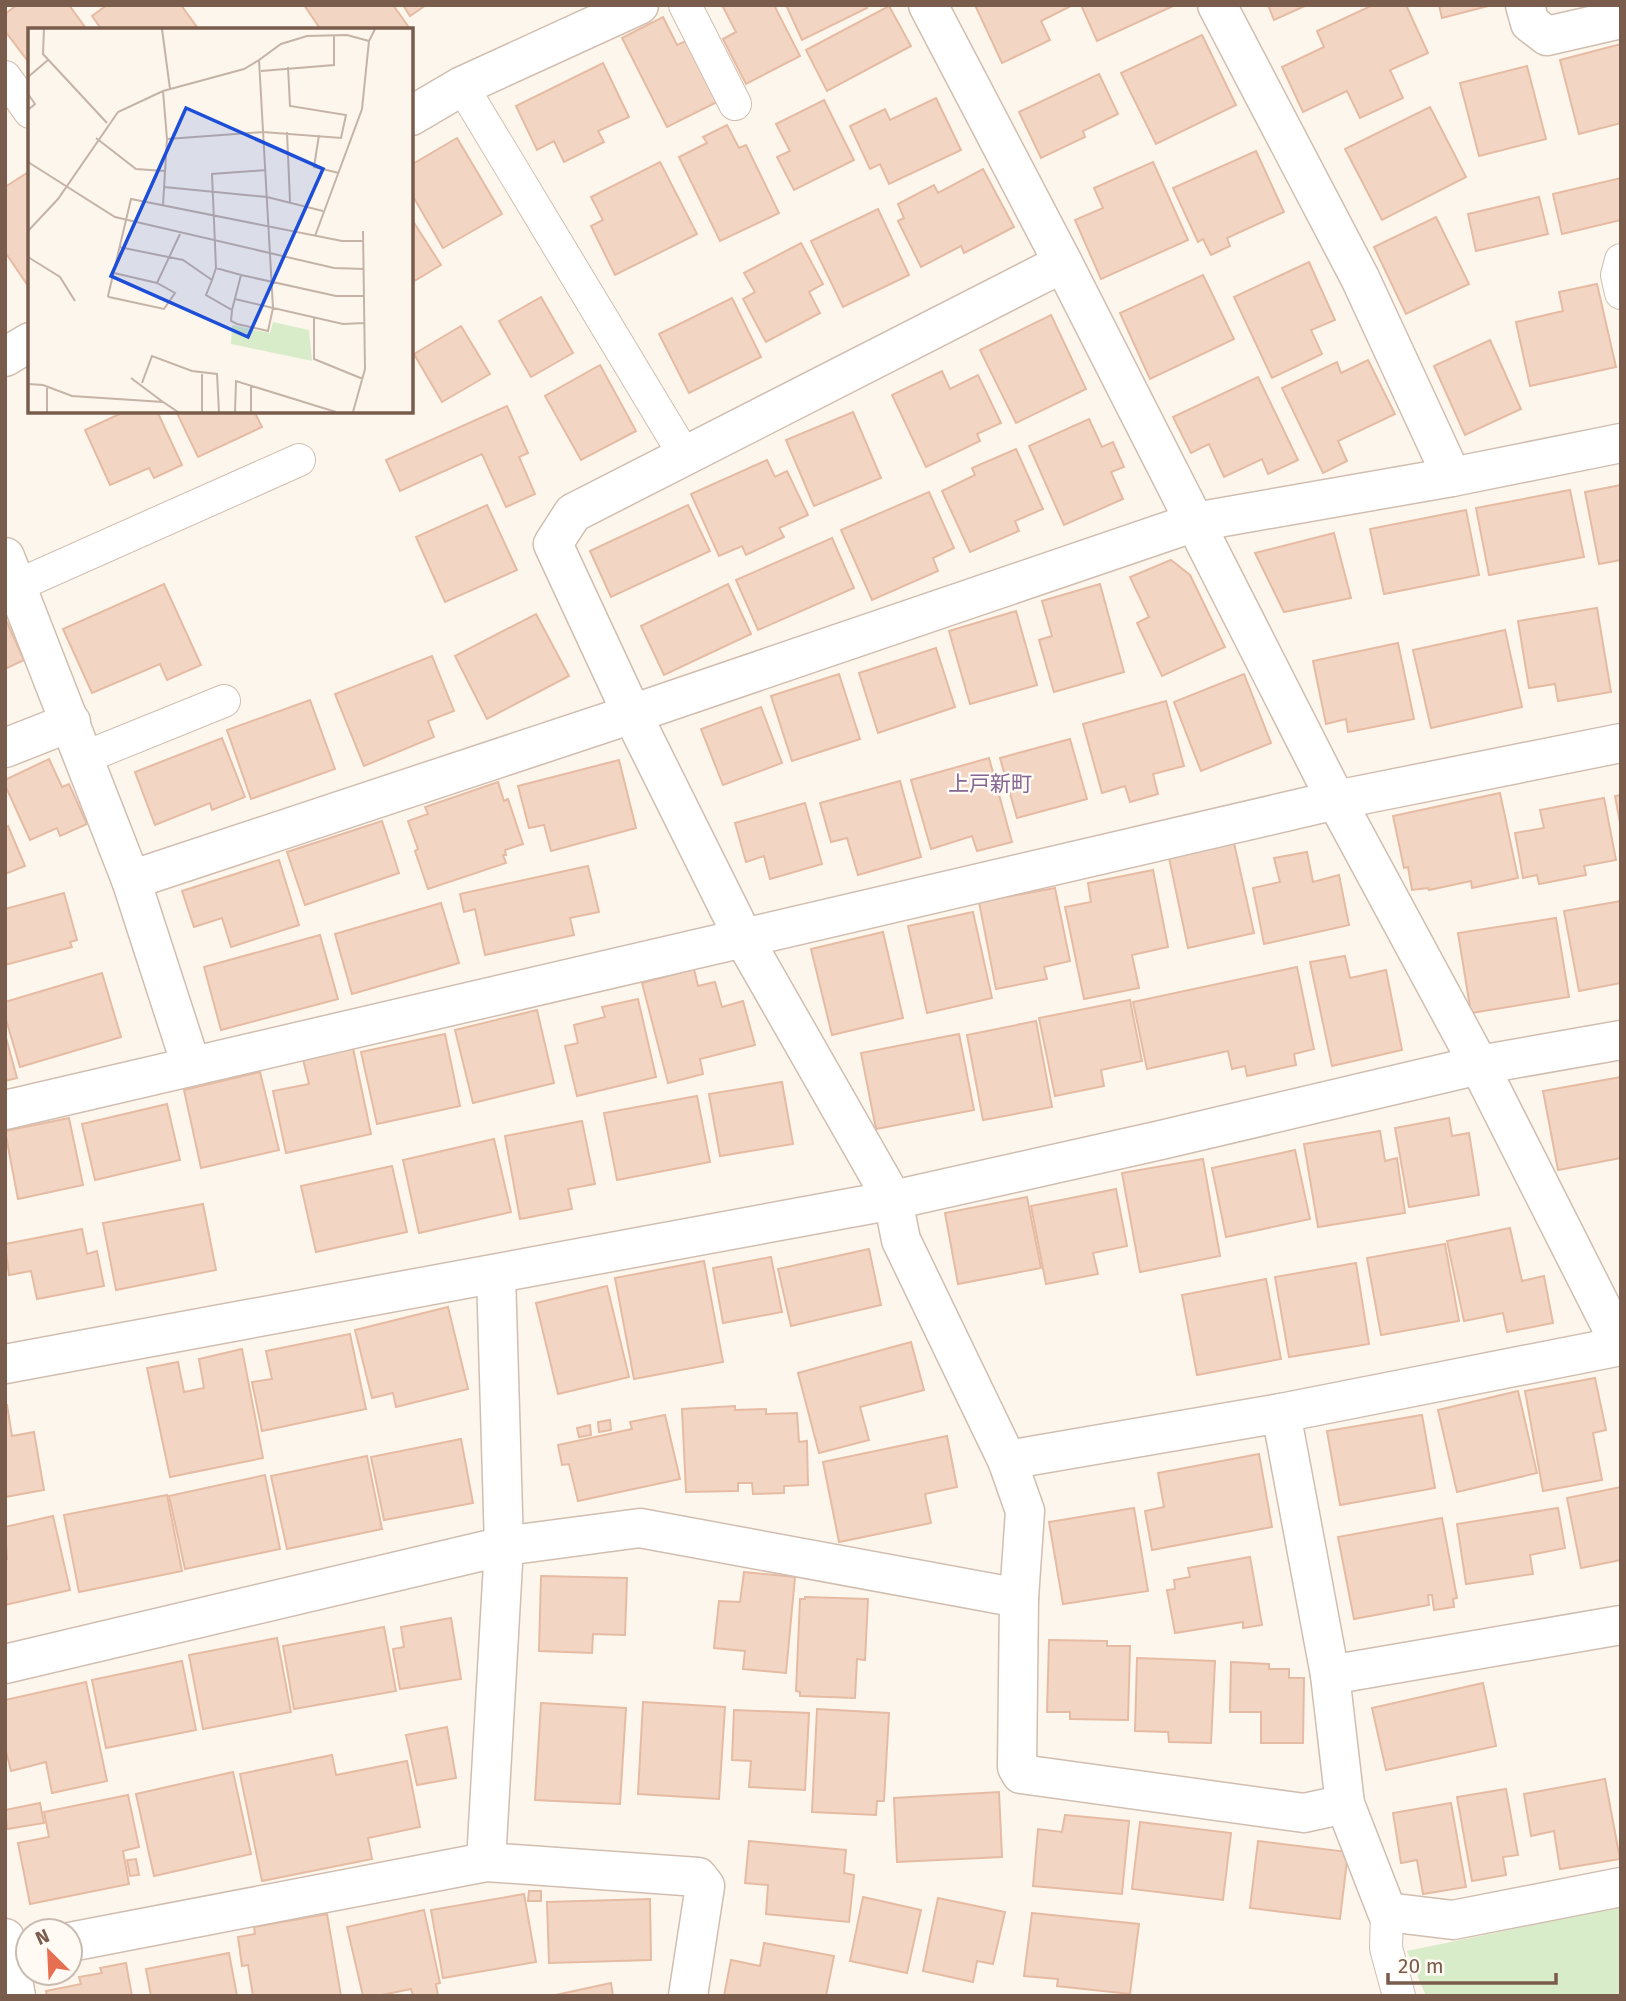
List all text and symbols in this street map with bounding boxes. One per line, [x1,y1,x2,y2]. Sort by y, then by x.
inset map [28,28,413,413]
district label: 上戸新町 [948,771,1032,797]
north arrow [14,1917,84,1987]
text: N [32,1924,53,1950]
scale bar [1388,1941,1556,1985]
text: 20 m [1398,1953,1444,1979]

